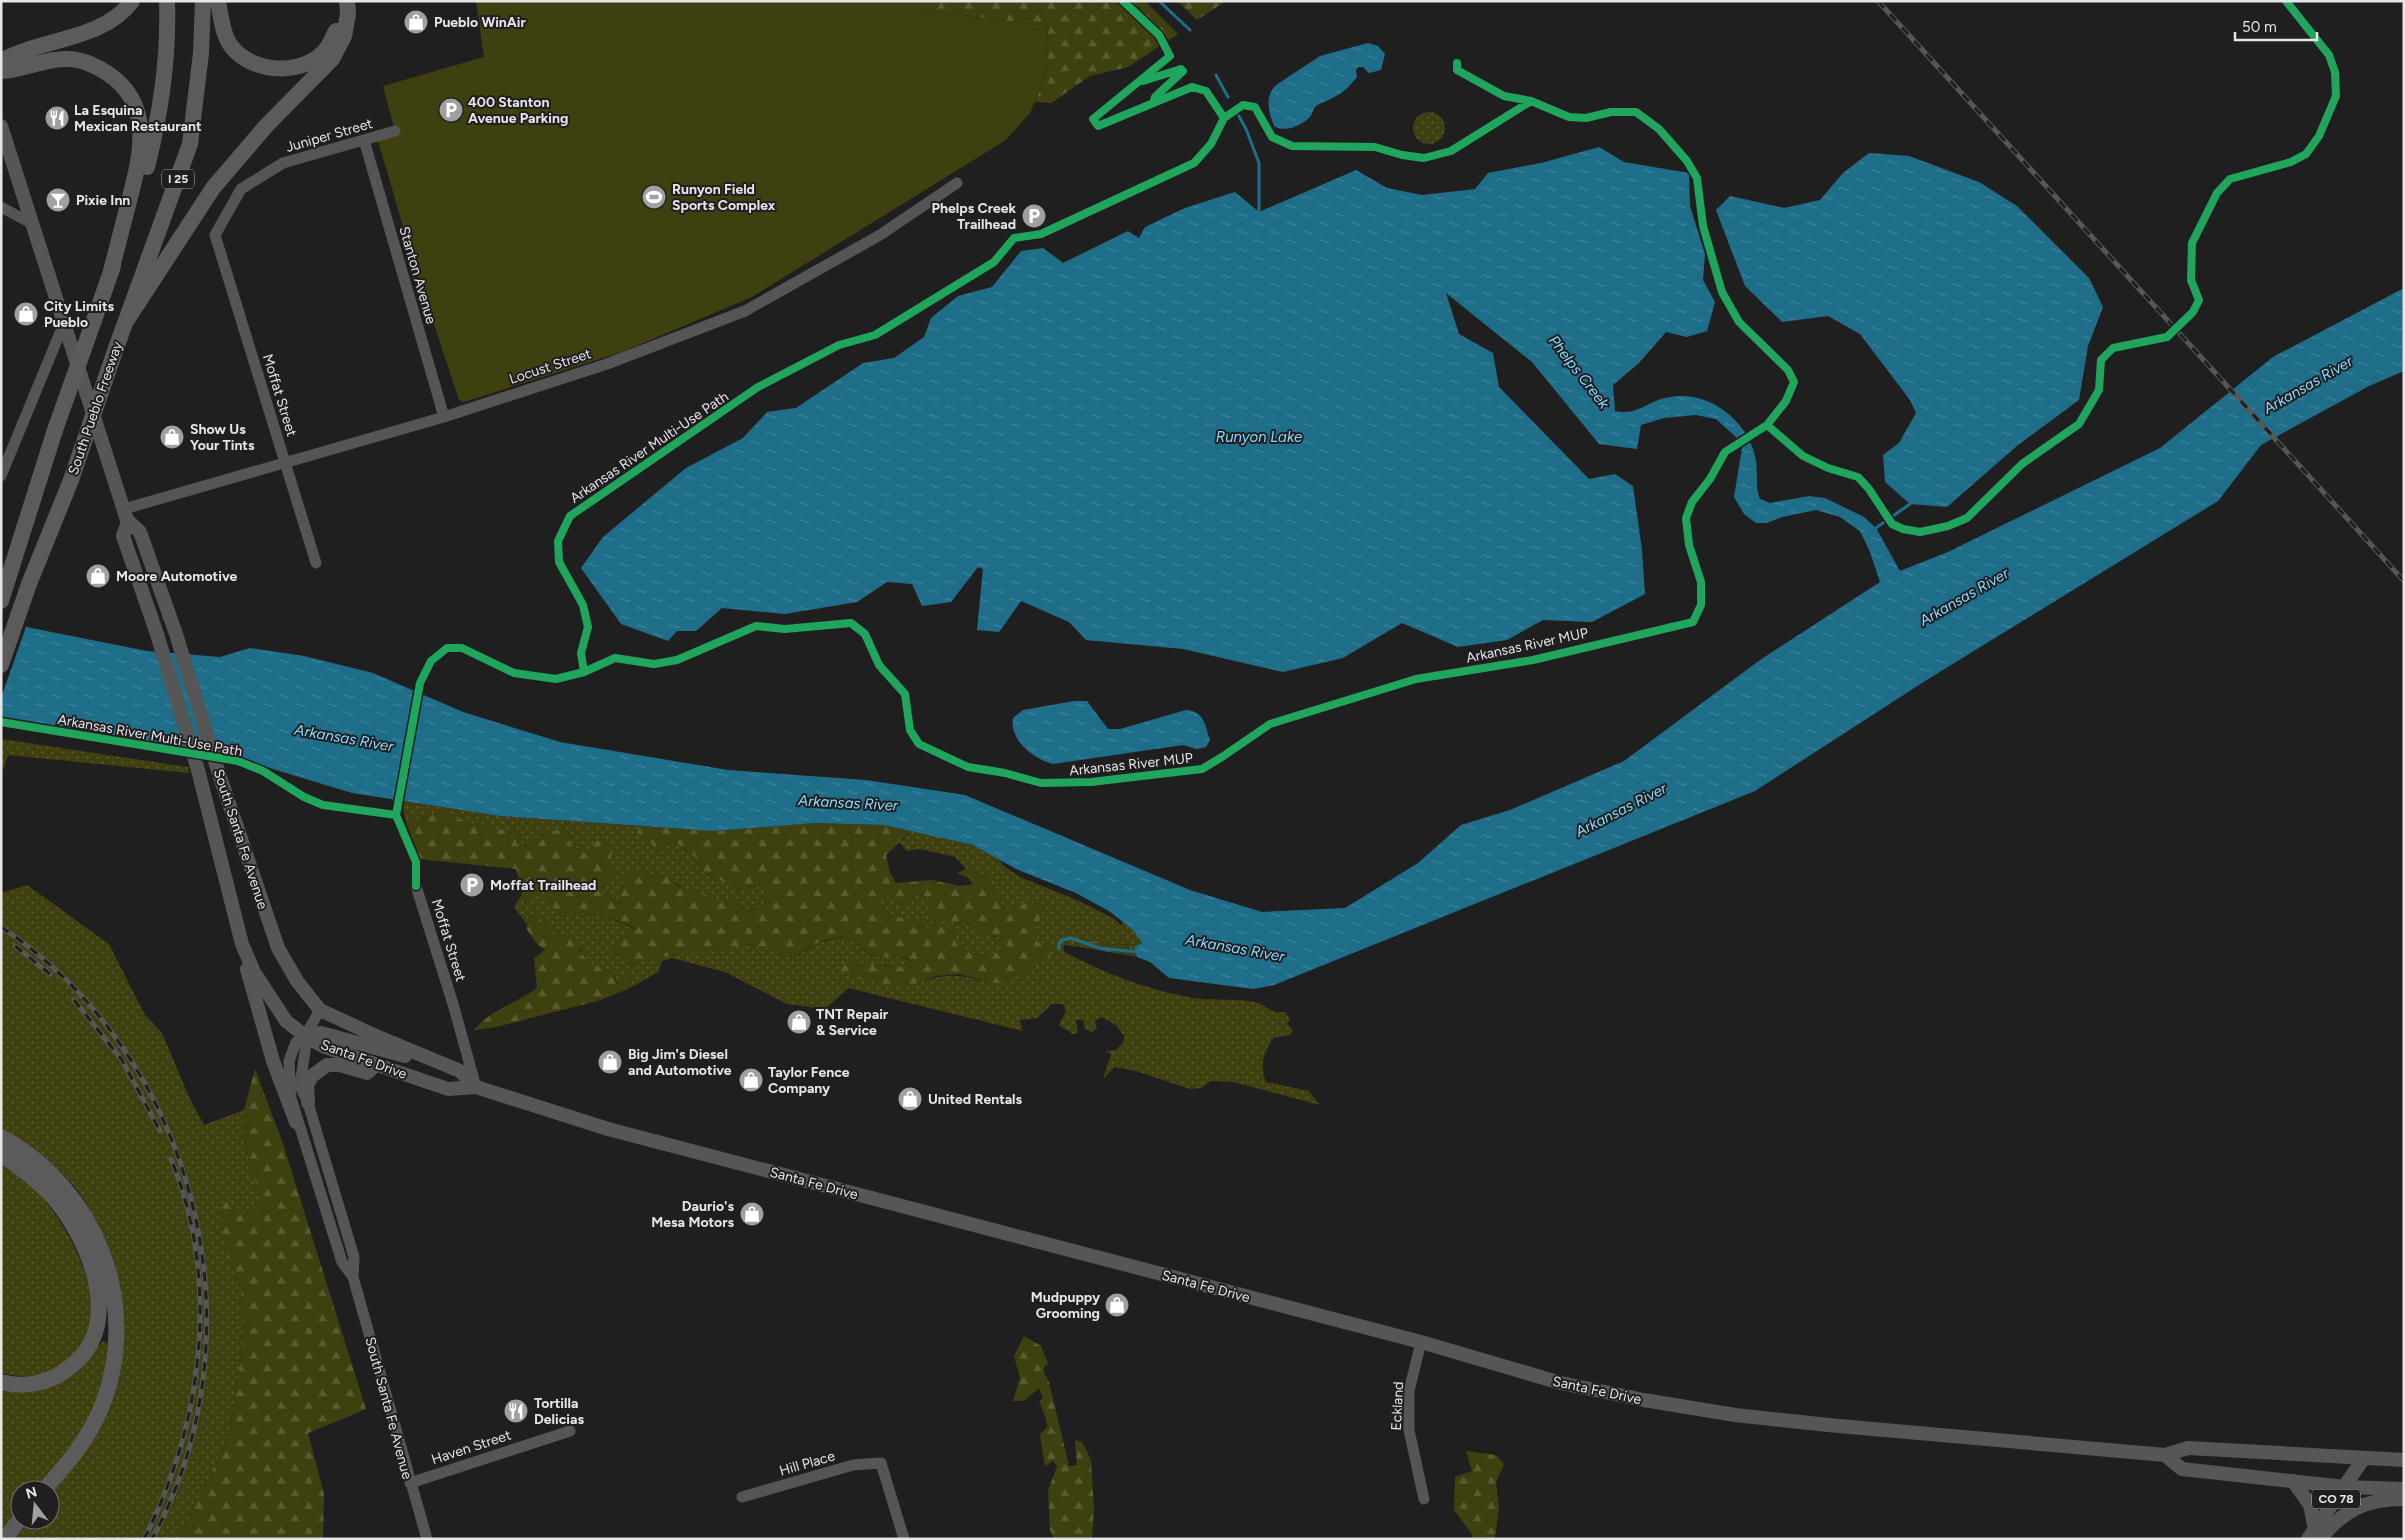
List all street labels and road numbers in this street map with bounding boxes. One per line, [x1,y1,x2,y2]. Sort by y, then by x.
street label: Juniper Street [284,115,374,156]
road number: I 25 [162,170,194,188]
street label: Stanton Avenue [395,224,440,326]
street label: South Pueblo Freeway [65,339,126,477]
street label: Locust Street [507,345,593,388]
street label: Moffat Street [259,352,300,438]
street label: Arkansas River Multi-Use Path [567,388,732,507]
street label: Arkansas River MUP [1465,624,1590,667]
street label: Arkansas River Multi-Use Path [56,711,244,760]
street label: Arkansas River MUP [1068,750,1194,779]
street label: South Santa Fe Avenue [210,767,271,912]
street label: Moffat Street [428,897,469,983]
street label: Santa Fe Drive [318,1036,410,1083]
street label: Santa Fe Drive [768,1164,860,1203]
street label: Santa Fe Drive [1160,1267,1252,1306]
street label: South Santa Fe Avenue [361,1335,416,1481]
street label: Santa Fe Drive [1551,1373,1643,1408]
street label: Eckland [1388,1381,1407,1431]
street label: Haven Street [429,1427,513,1468]
street label: Hill Place [777,1447,837,1479]
road number: CO 78 [2312,1490,2360,1508]

